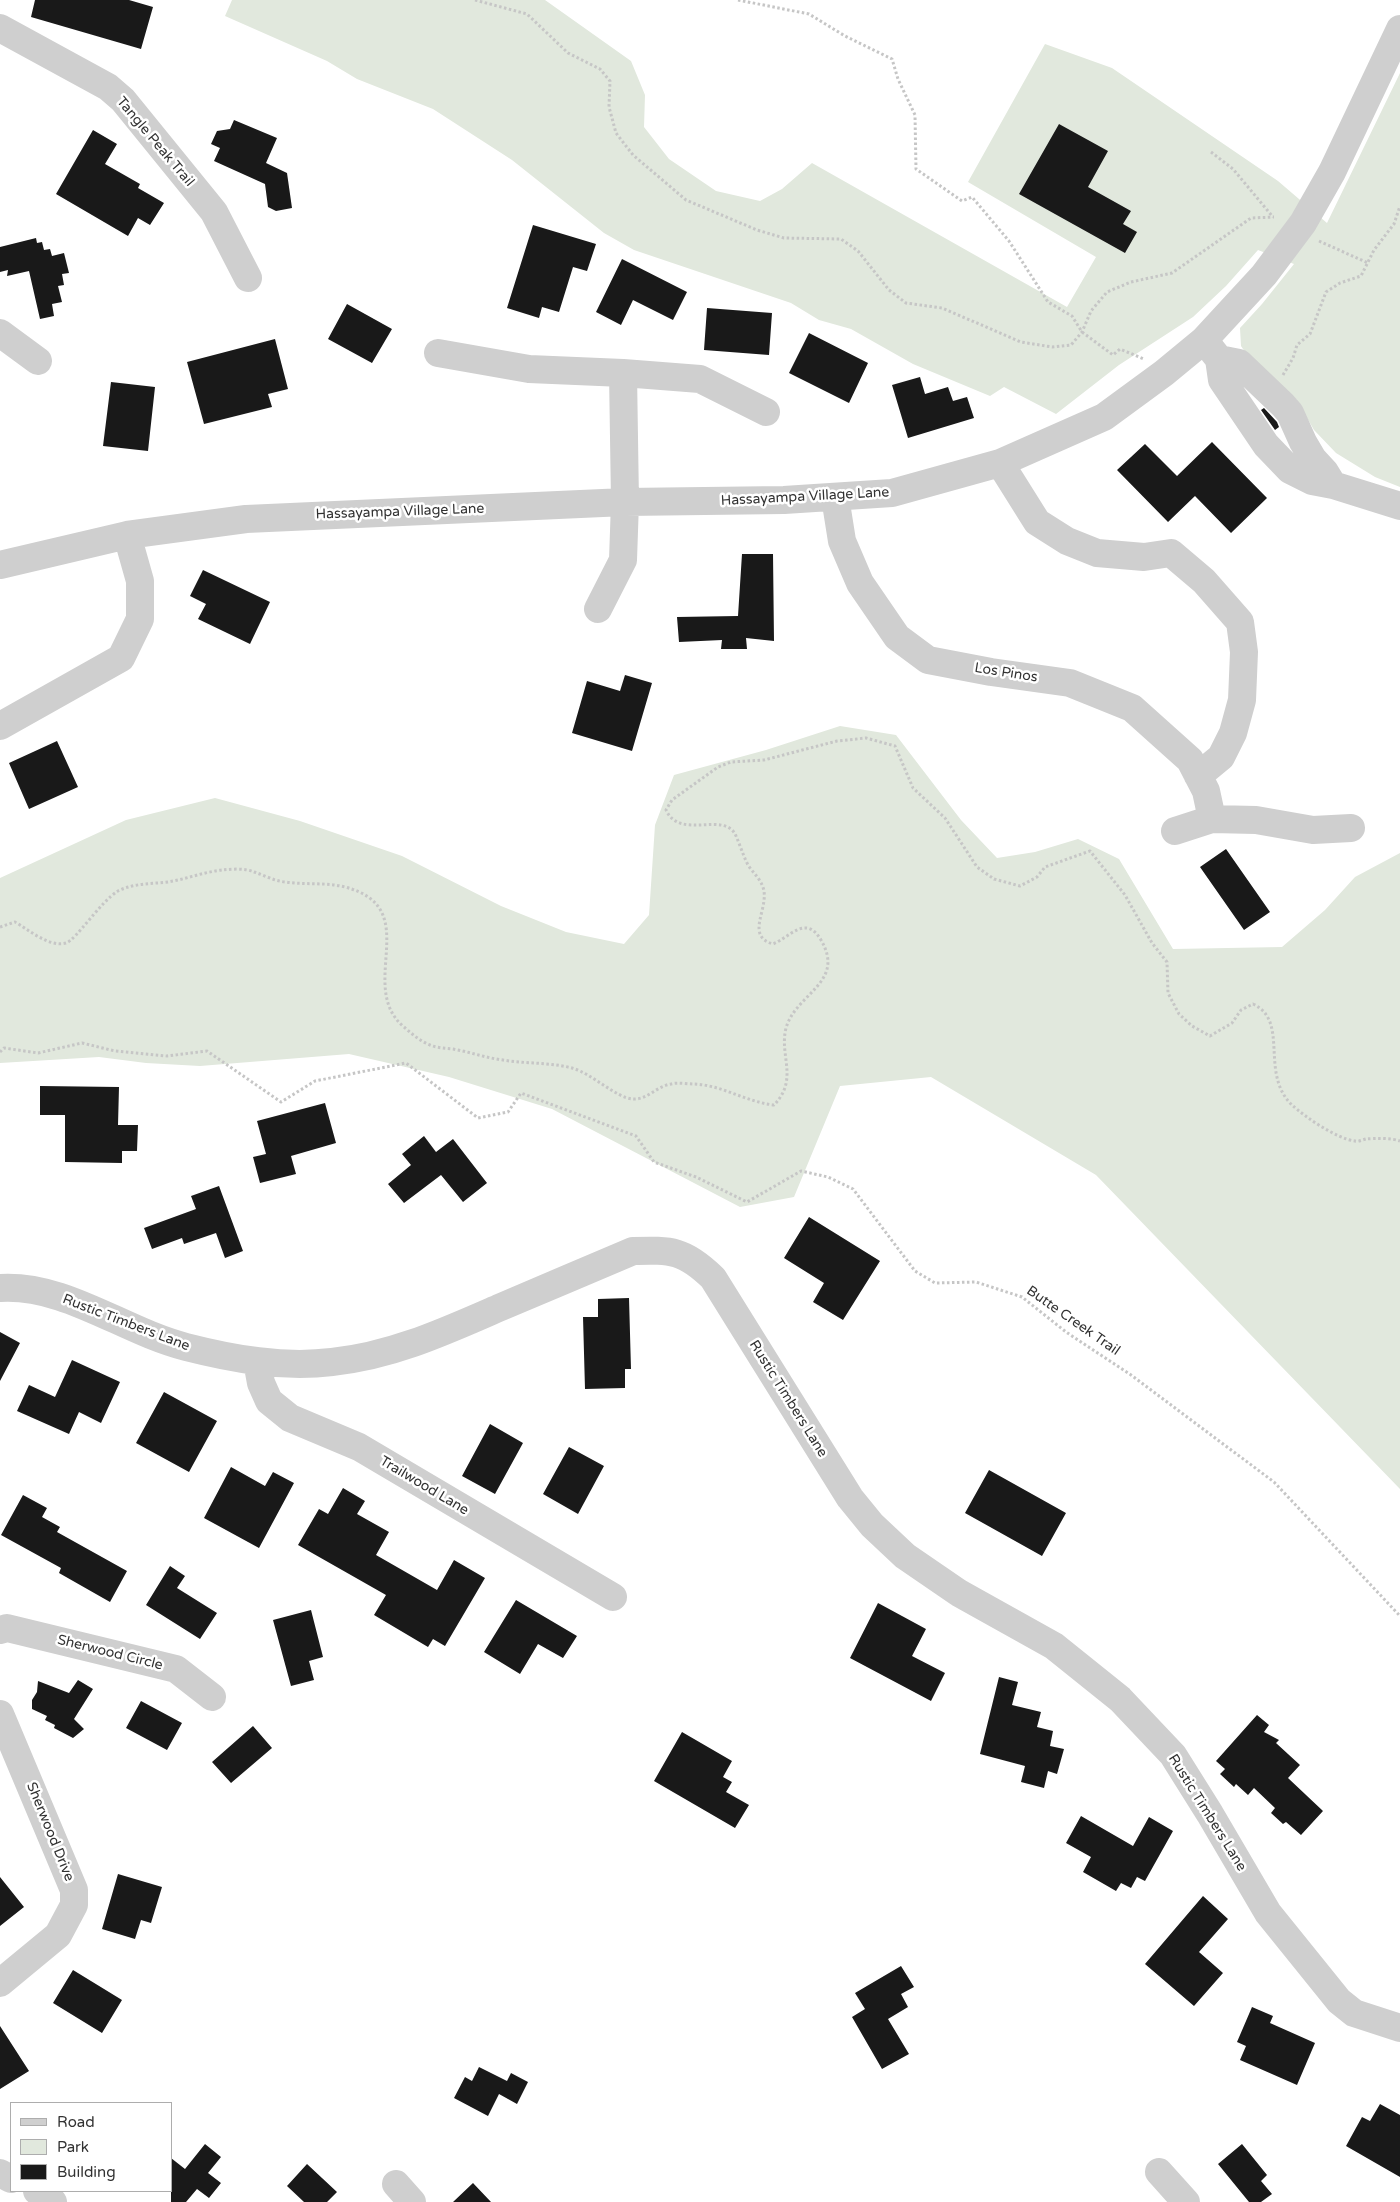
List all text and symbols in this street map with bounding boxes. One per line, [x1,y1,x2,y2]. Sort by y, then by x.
street label: Tangle Peak Trail [113,94,197,190]
street label: Hassayampa Village Lane [720,484,890,510]
street label: Hassayampa Village Lane [315,501,485,523]
street label: Los Pinos [973,660,1039,686]
street label: Butte Creek Trail [1023,1283,1123,1359]
street label: Rustic Timbers Lane [60,1291,192,1355]
street label: Rustic Timbers Lane [745,1337,831,1461]
street label: Trailwood Lane [376,1453,472,1519]
street label: Sherwood Circle [56,1632,164,1674]
street label: Rustic Timbers Lane [1164,1751,1250,1875]
street label: Sherwood Drive [22,1780,78,1884]
legend [10,2102,172,2192]
text: Road [57,2113,95,2131]
text: Park [57,2138,89,2156]
text: Building [57,2163,116,2181]

